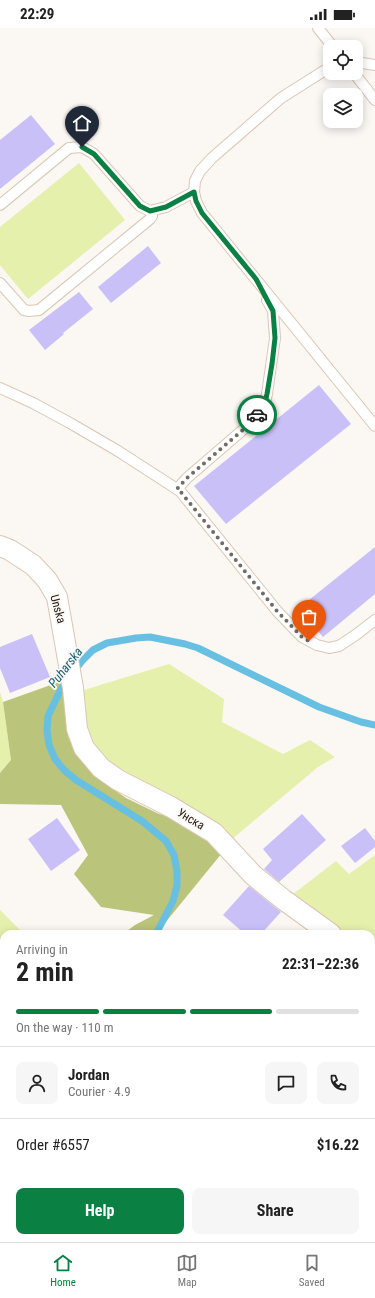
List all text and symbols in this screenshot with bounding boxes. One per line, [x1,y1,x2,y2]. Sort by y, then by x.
text: 22:29 [20,5,54,23]
map controls [323,40,363,128]
button: locate [323,40,363,80]
button: layers [323,88,363,128]
pin [65,106,99,147]
icon: home [71,112,93,134]
courier [237,395,277,435]
icon: car [246,404,268,426]
street label: Unska [47,593,69,625]
pin [292,600,326,641]
icon: bag [298,606,320,628]
water label: Puharska [45,644,86,690]
street label: Унска [175,805,207,833]
text: Arriving in [16,942,68,957]
text: 22:31–22:36 [282,955,359,973]
text: 2 min [16,957,74,987]
text: On the way · 110 m [16,1020,113,1035]
button: person [16,1062,58,1104]
button: chat [265,1062,307,1104]
button: phone [317,1062,359,1104]
text: Jordan [68,1066,110,1084]
text: Courier · 4.9 [68,1084,131,1099]
text: Order #6557 [16,1136,90,1154]
text: $16.22 [317,1136,359,1154]
button: Help [16,1188,184,1234]
button: Share [192,1188,359,1234]
tab: Home [50,1252,76,1289]
tab: Map [176,1252,198,1289]
tab: Saved [299,1252,325,1289]

